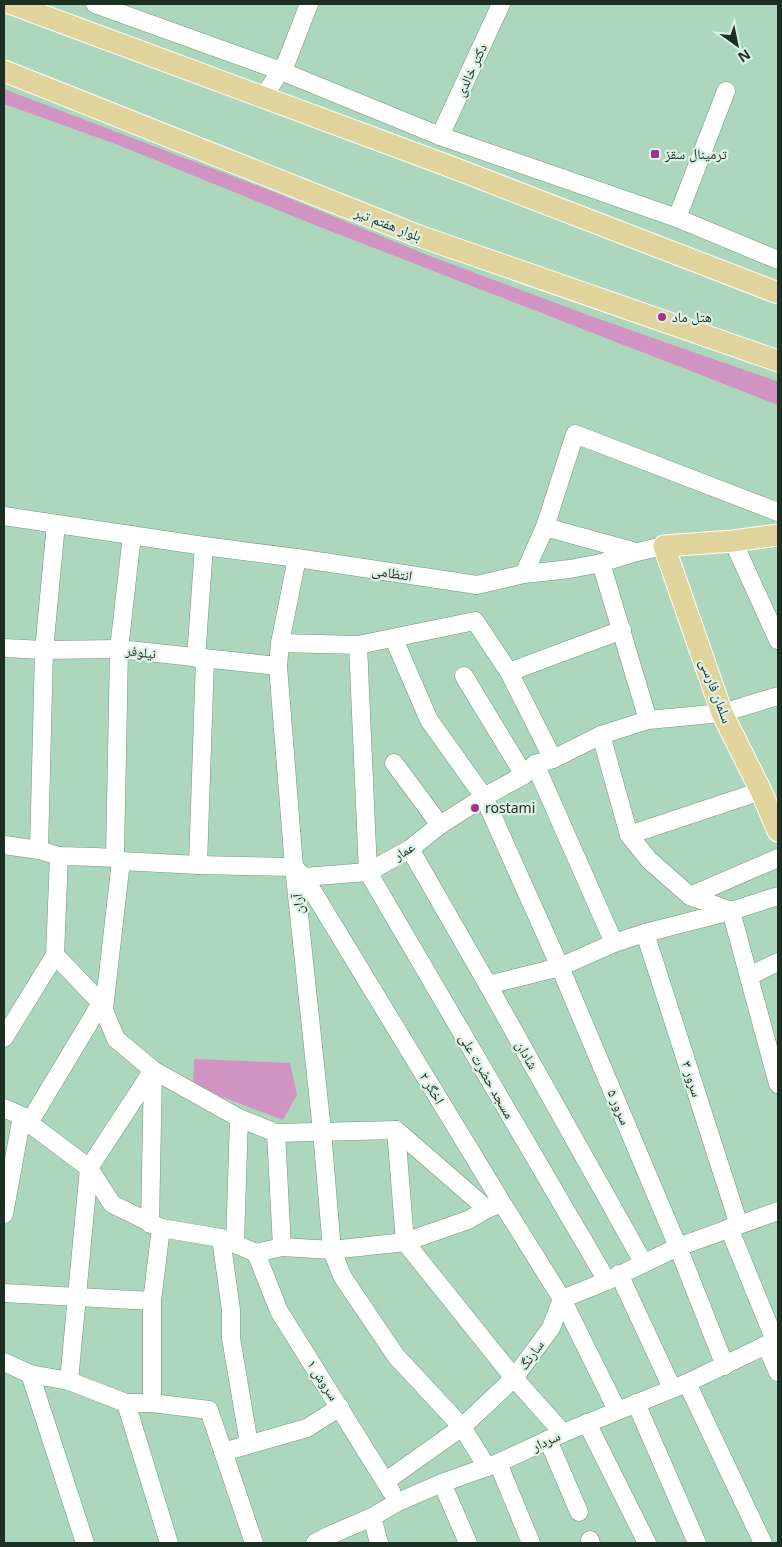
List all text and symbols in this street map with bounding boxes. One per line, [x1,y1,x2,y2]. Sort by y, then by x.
north arrow [712,20,762,70]
street label: دکتر خالدی [450,40,491,99]
text: N [734,45,754,67]
place label: ترمینال سقز [664,144,727,163]
marker: ترمینال سقز [649,148,661,160]
street label: بلوار هفتم تیر [351,202,425,246]
place label: هتل ماد [672,307,712,326]
marker: هتل ماد [656,311,668,323]
street label: انتظامی [371,560,414,585]
street label: نیلوفر [124,640,157,663]
street label: سلمان فارسی [696,656,737,726]
place label: rostami [485,798,535,817]
marker: rostami [469,802,481,814]
street label: عمار [389,837,418,865]
street label: آران [287,893,308,915]
street label: مسجد حضرت علی [455,1030,519,1122]
street label: شادان [512,1037,543,1073]
street label: سرور ۳ [678,1058,707,1099]
street label: اخگر ۲ [415,1068,449,1107]
street label: سرور ۵ [604,1086,635,1127]
street label: سارنگ [513,1336,548,1374]
street label: سروش ۱ [303,1355,344,1404]
street label: سردار [528,1426,563,1456]

